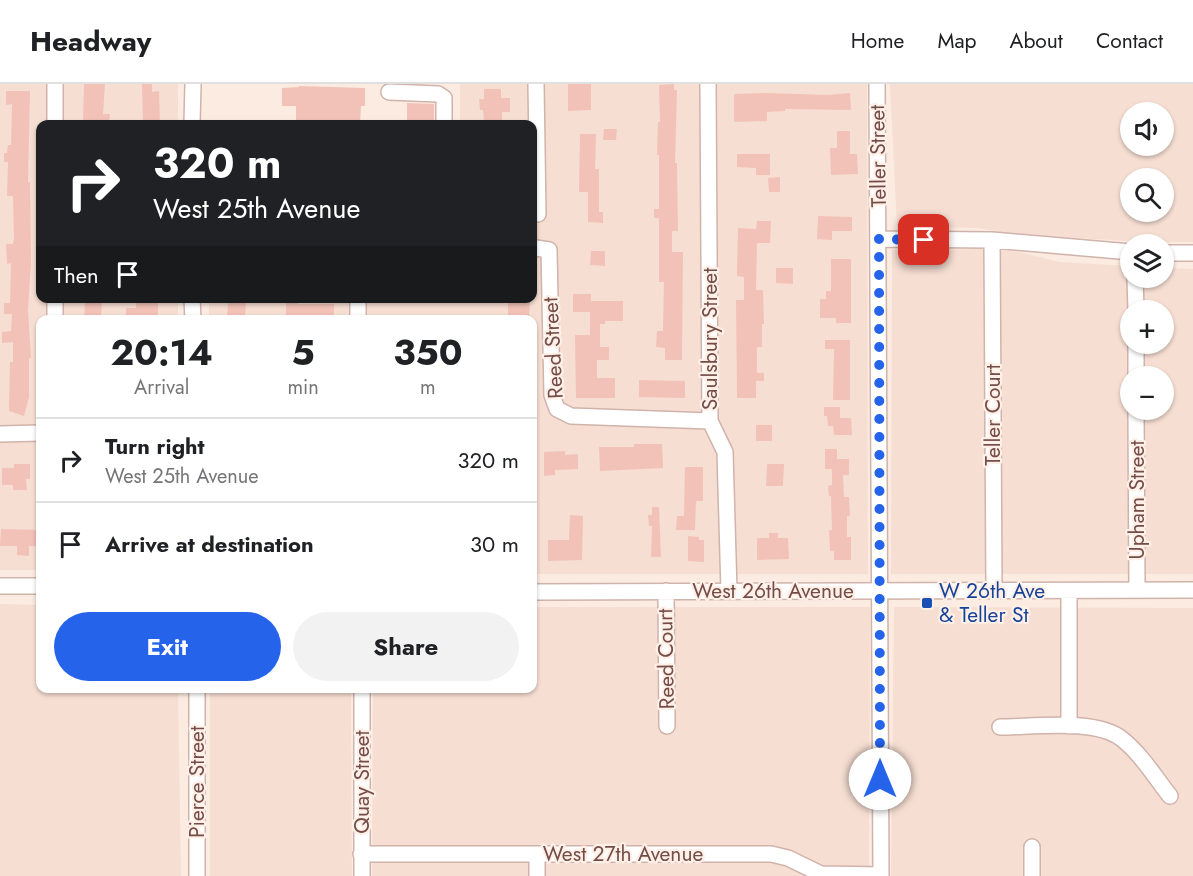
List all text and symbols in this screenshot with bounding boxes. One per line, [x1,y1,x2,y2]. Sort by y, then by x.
text: Headway [30,21,151,62]
text: Home [851,26,904,56]
text: Map [937,26,977,56]
text: About [1010,26,1063,56]
text: Contact [1096,26,1163,56]
map controls [1120,102,1174,420]
button: sound [1120,102,1174,156]
street label: Teller Street [862,104,894,208]
text: 320 m [153,133,281,194]
icon: right [54,144,132,222]
button: search [1120,168,1174,222]
text: West 25th Avenue [153,189,360,228]
pin [898,214,949,265]
icon: arrive [907,223,940,256]
button: layers [1120,234,1174,288]
icon: arrive [111,258,144,291]
text: Then [54,259,99,291]
street label: Saulsbury Street [695,268,725,410]
street label: Reed Street [535,296,571,400]
button: + [1120,300,1174,354]
text: 20:14 [110,326,213,378]
text: 5 [291,326,315,378]
text: 350 [393,326,463,378]
street label: Teller Court [978,364,1008,466]
button: − [1120,366,1174,420]
text: Arrival [134,373,189,402]
text: min [287,373,319,402]
text: m [420,373,436,402]
text: Turn right [105,430,205,462]
street label: Upham Street [1122,440,1152,560]
icon: right [54,444,87,477]
text: 320 m [458,444,519,476]
text: West 25th Avenue [105,462,259,491]
icon: arrive [54,528,87,561]
text: Arrive at destination [105,528,314,560]
text: 30 m [470,528,519,560]
street label: West 26th Avenue [692,576,854,606]
place label: W 26th Ave & Teller St [939,576,1045,630]
marker: W 26th Ave & Teller St [920,596,934,610]
street label: Reed Court [650,608,682,710]
button: Exit [54,612,281,681]
button: Share [293,612,519,681]
street label: Pierce Street [182,726,212,838]
street label: Quay Street [347,730,377,834]
position arrow [848,747,912,811]
street label: West 27th Avenue [543,839,703,869]

